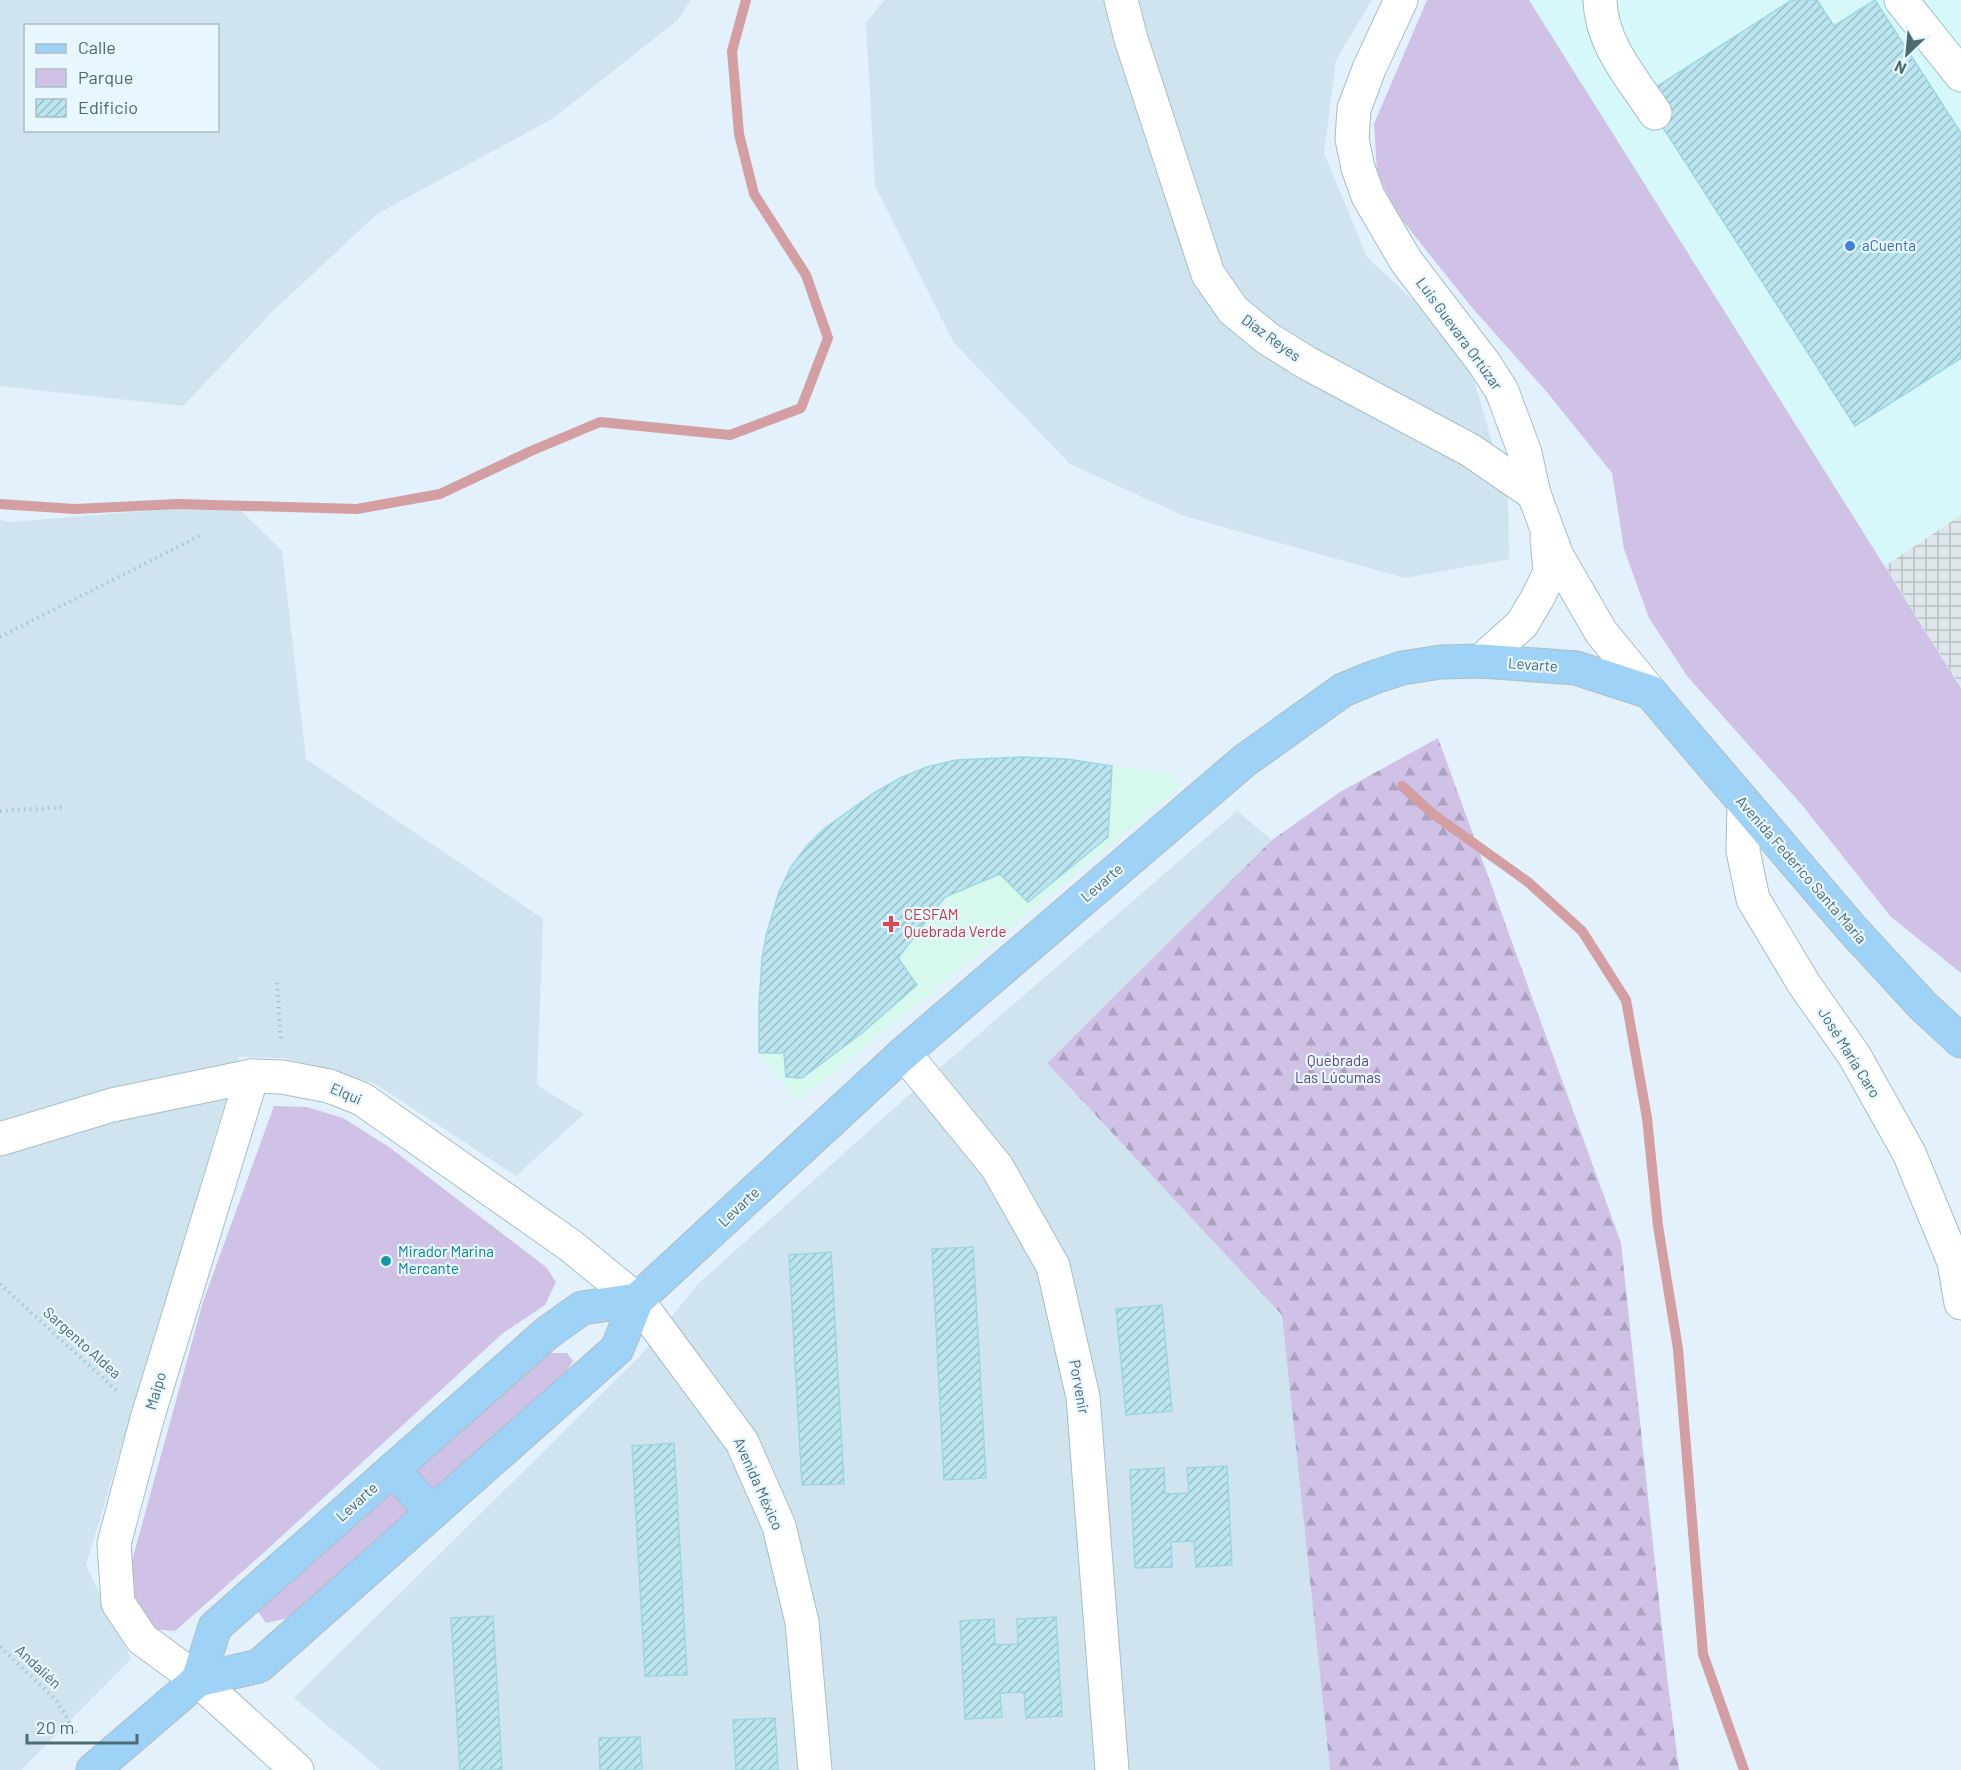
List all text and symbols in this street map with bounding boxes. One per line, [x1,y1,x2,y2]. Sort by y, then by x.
legend [24,24,219,132]
north arrow [1877,24,1937,84]
text: Calle [78,36,116,58]
text: N [1891,57,1909,79]
text: Parque [78,66,133,88]
text: Edificio [78,96,138,118]
place label: aCuenta [1862,236,1916,254]
marker: aCuenta [1843,239,1857,253]
street label: Luis Guevara Ortúzar [1413,274,1507,394]
street label: Díaz Reyes [1239,310,1305,365]
street label: Levarte [1508,653,1559,675]
street label: Avenida Federico Santa María [1733,792,1871,947]
street label: Levarte [1077,859,1126,905]
place label: CESFAM Quebrada Verde [904,905,1006,940]
marker: CESFAM Quebrada Verde [882,915,900,933]
street label: José María Caro [1815,1004,1885,1101]
park label: Quebrada Las Lúcumas [1295,1051,1381,1086]
street label: Elqui [328,1078,365,1108]
street label: Levarte [714,1183,763,1230]
place label: Mirador Marina Mercante [398,1242,494,1277]
marker: Mirador Marina Mercante [379,1254,393,1268]
street label: Sargento Aldea [40,1303,125,1382]
street label: Porvenir [1066,1358,1094,1416]
street label: Maipo [141,1370,169,1412]
street label: Avenida México [730,1434,787,1533]
street label: Levarte [332,1478,381,1525]
street label: Andalién [12,1640,65,1692]
scale bar [27,1707,136,1745]
text: 20 m [36,1716,74,1738]

